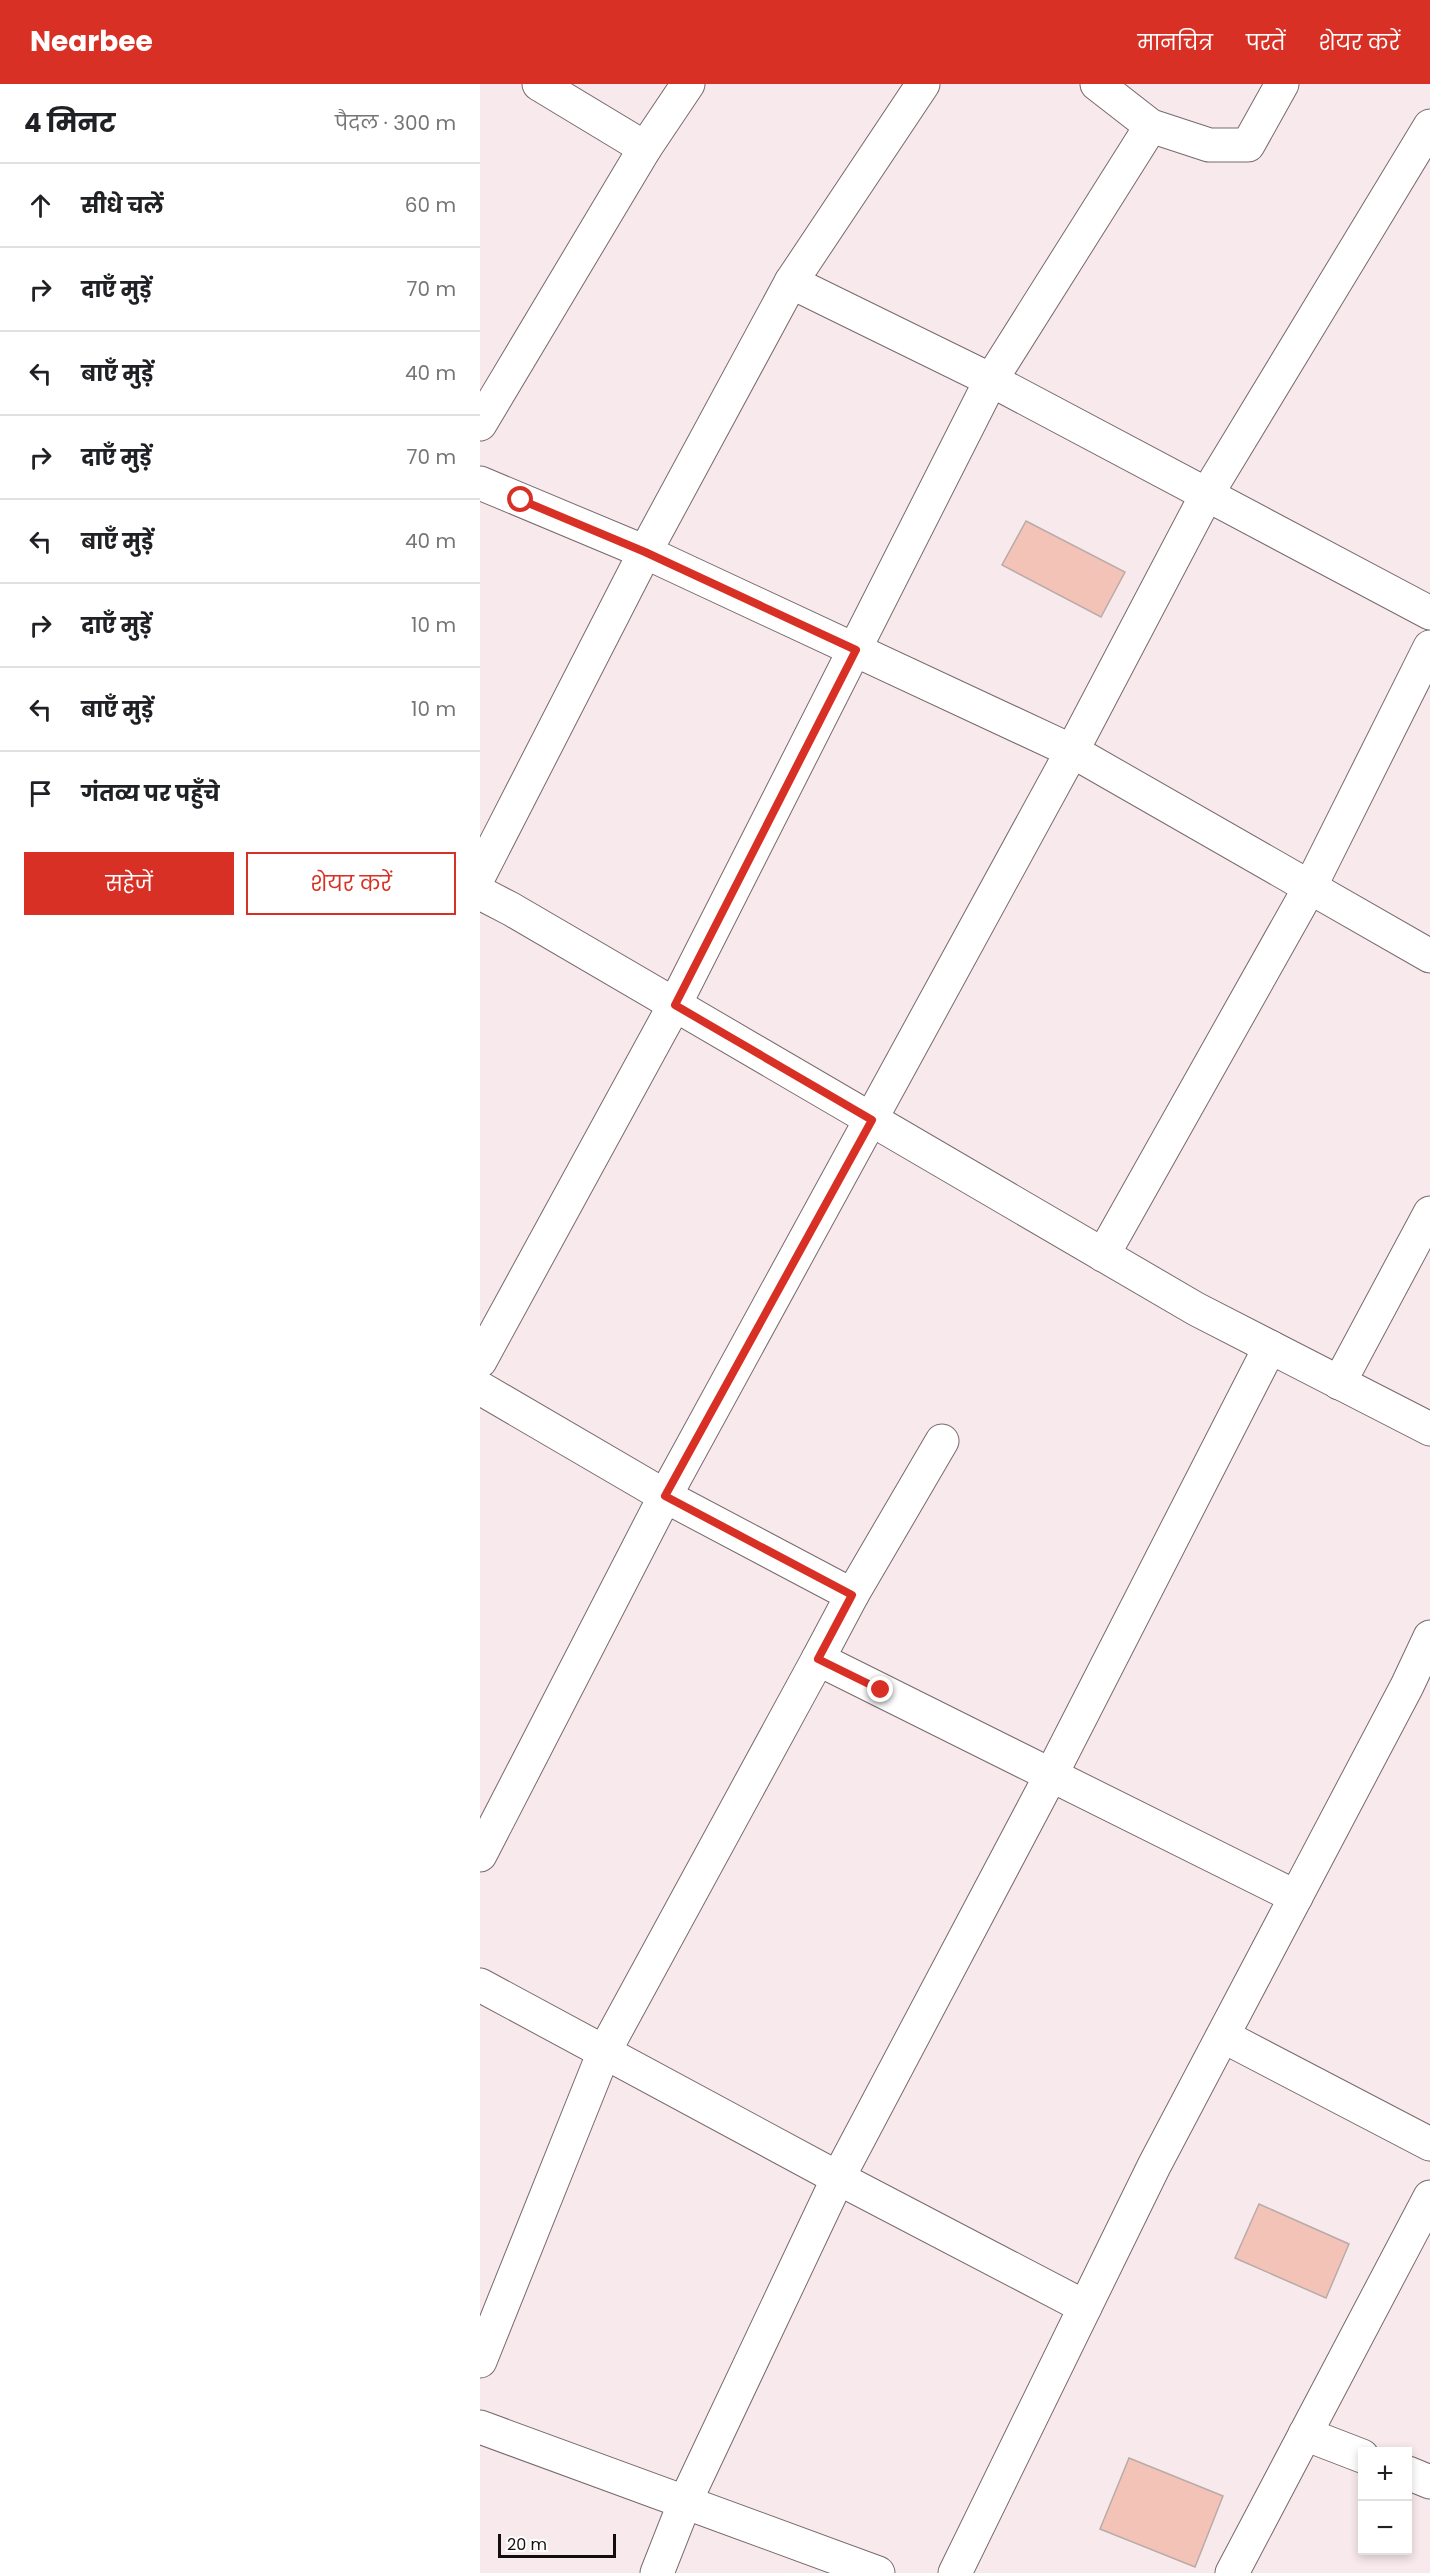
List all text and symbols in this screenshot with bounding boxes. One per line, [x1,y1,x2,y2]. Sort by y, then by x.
text: Nearbee [30,22,153,61]
text: मानचित्र [1137,28,1213,57]
text: परतें [1246,28,1285,57]
text: शेयर करें [1318,28,1400,57]
text: 4 मिनट [24,105,116,141]
text: पैदल · 300 m [335,109,456,137]
icon: ahead [24,189,57,222]
text: सीधे चलें [81,190,164,221]
text: 60 m [405,191,456,219]
icon: right [24,273,57,306]
text: दाएँ मुड़ें [81,274,152,305]
text: 70 m [407,275,456,303]
icon: left [24,357,57,390]
text: बाएँ मुड़ें [81,358,153,389]
text: 40 m [405,359,456,387]
icon: right [24,441,57,474]
text: दाएँ मुड़ें [81,442,152,473]
text: 70 m [407,443,456,471]
route start [507,486,533,512]
icon: left [24,525,57,558]
text: बाएँ मुड़ें [81,526,153,557]
text: 40 m [405,527,456,555]
icon: right [24,609,57,642]
text: दाएँ मुड़ें [81,610,152,641]
text: 10 m [411,611,456,639]
icon: left [24,693,57,726]
text: बाएँ मुड़ें [81,694,153,725]
text: 10 m [411,695,456,723]
icon: arrive [24,777,57,810]
text: गंतव्य पर पहुँचे [81,778,220,809]
button: सहेजें [24,852,234,915]
button: शेयर करें [246,852,456,915]
route end [867,1676,893,1702]
map controls [1358,2447,1412,2555]
button: + [1358,2447,1412,2501]
button: − [1358,2501,1412,2555]
scale bar [498,2531,616,2558]
text: 20 m [507,2533,547,2556]

